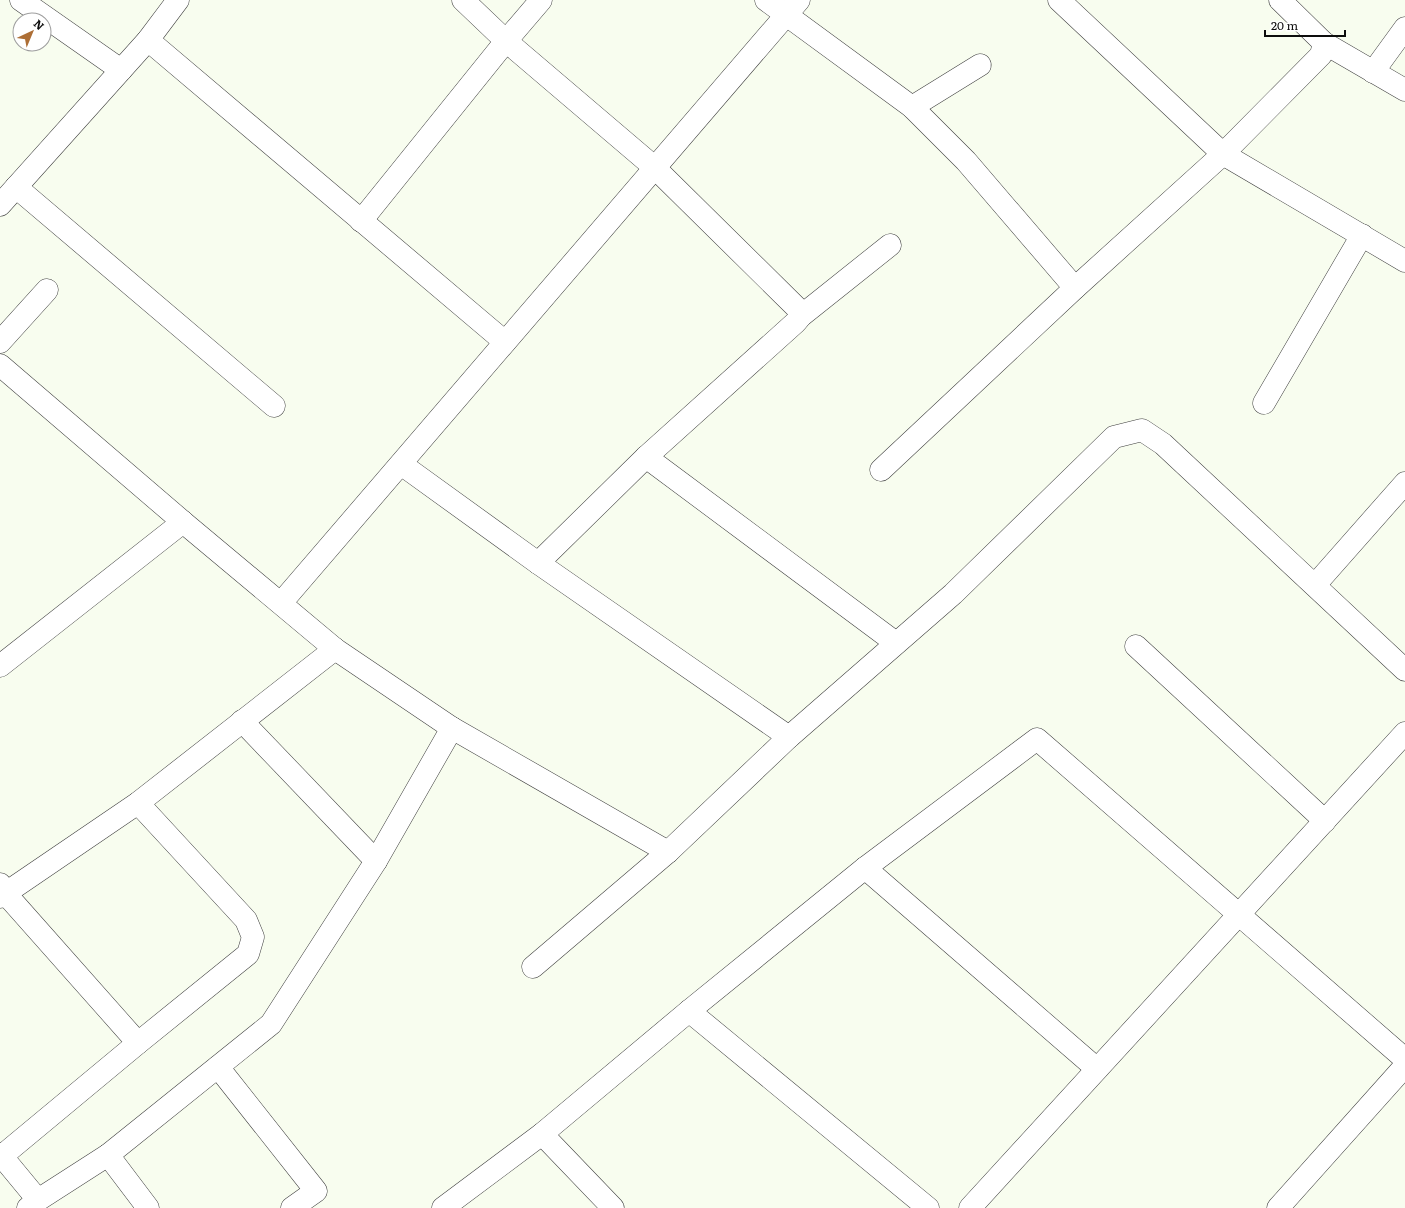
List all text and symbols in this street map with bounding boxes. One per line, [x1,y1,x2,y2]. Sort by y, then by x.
north arrow [12,12,52,52]
scale bar [1265,12,1345,38]
text: N [31,15,49,33]
text: 20 m [1271,16,1298,34]

